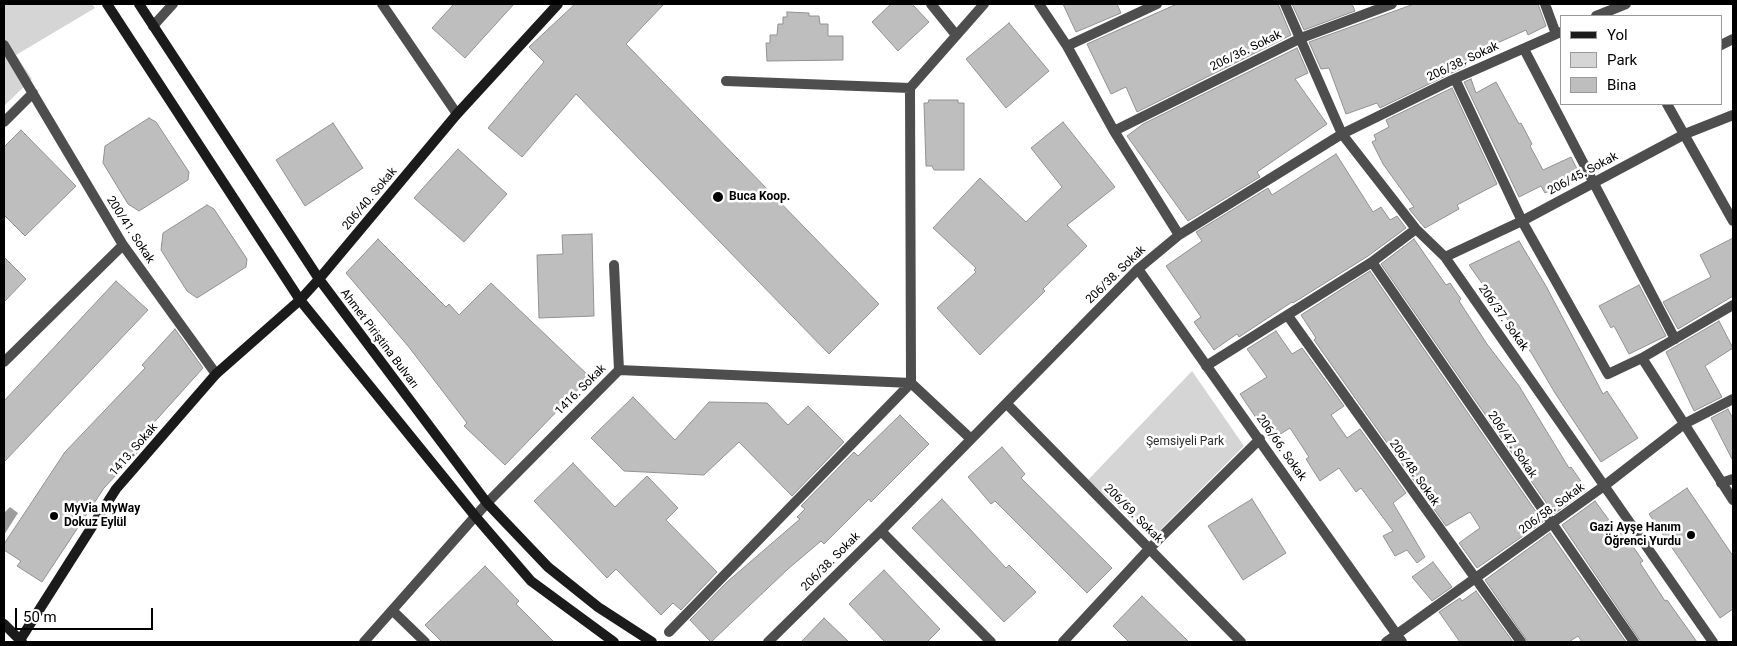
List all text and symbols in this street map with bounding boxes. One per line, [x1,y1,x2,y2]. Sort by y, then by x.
legend [1560,15,1722,105]
text: Yol [1607,26,1628,44]
street label: 206/36. Sokak [1208,28,1284,74]
street label: 206/38. Sokak [1425,39,1501,85]
text: Park [1607,51,1637,69]
text: Bina [1607,76,1636,94]
street label: 206/45. Sokak [1545,149,1621,199]
street label: 206/40. Sokak [340,165,400,233]
marker: Buca Koop. [711,190,725,204]
place label: Buca Koop. [729,190,790,204]
street label: 200/41. Sokak [103,194,157,266]
street label: 206/38. Sokak [1083,243,1149,307]
street label: 206/37. Sokak [1475,282,1531,354]
street label: Ahmet Piriştina Bulvarı [337,286,421,392]
street label: 1416. Sokak [553,362,609,418]
street label: 206/47. Sokak [1484,409,1540,481]
street label: 206/66. Sokak [1253,412,1309,484]
street label: 1413. Sokak [107,420,161,480]
park label: Şemsiyeli Park [1146,435,1224,449]
street label: 206/48. Sokak [1386,437,1442,509]
street label: 206/58. Sokak [1516,480,1588,538]
street label: 206/69. Sokak [1101,482,1165,546]
place label: MyVia MyWay Dokuz Eylül [64,502,140,530]
marker: MyVia MyWay Dokuz Eylül [48,510,60,522]
place label: Gazi Ayşe Hanım Öğrenci Yurdu [1589,521,1681,549]
marker: Gazi Ayşe Hanım Öğrenci Yurdu [1685,529,1697,541]
street label: 206/38. Sokak [799,530,863,594]
scale bar [18,598,155,630]
text: 50 m [23,608,57,626]

